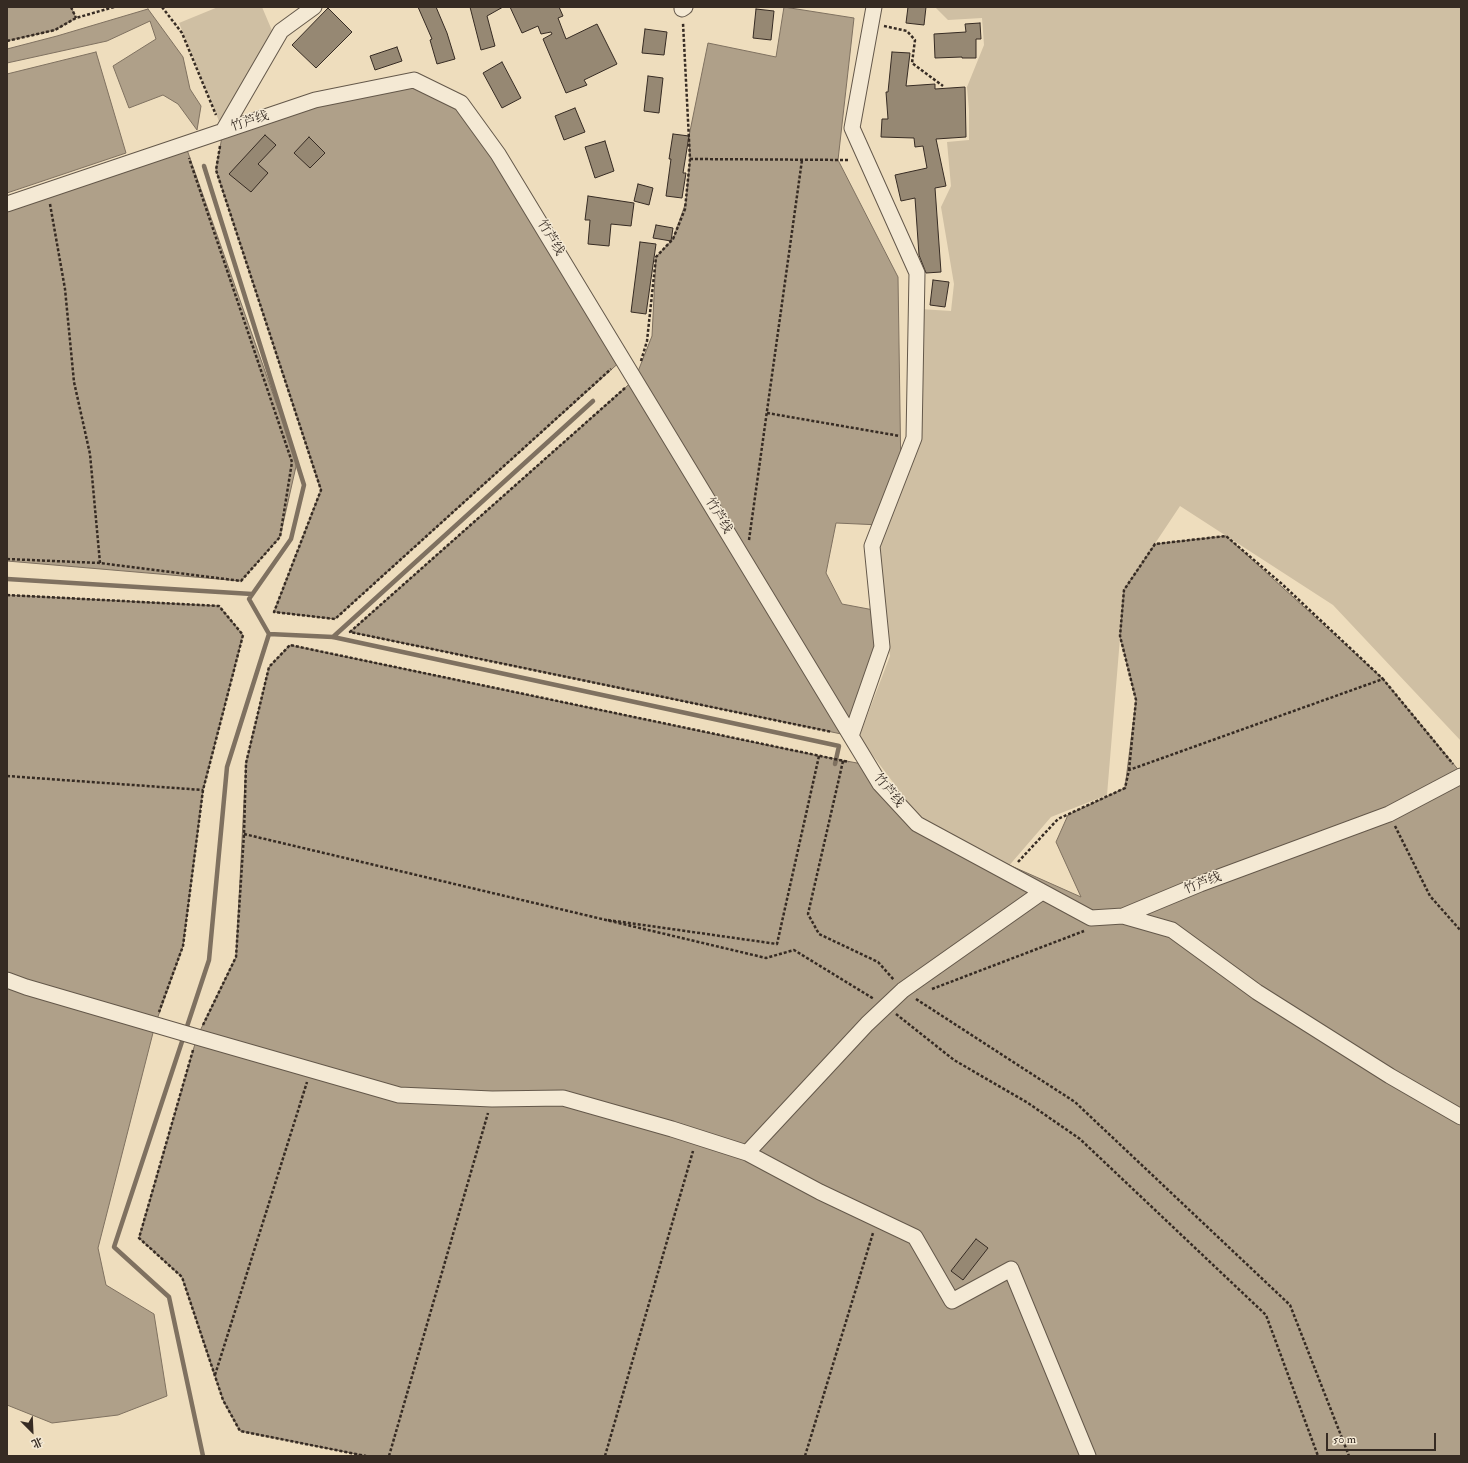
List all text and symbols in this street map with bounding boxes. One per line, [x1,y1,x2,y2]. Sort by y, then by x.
street label: 竹芦线 [229,109,271,135]
street label: 竹芦线 [533,217,567,259]
street label: 竹芦线 [701,495,735,537]
street label: 竹芦线 [870,771,906,811]
street label: 竹芦线 [1182,870,1224,898]
north arrow [12,1411,52,1451]
scale bar [1328,1425,1438,1451]
text: 50 m [1333,1432,1356,1447]
text: 北 [29,1434,45,1451]

